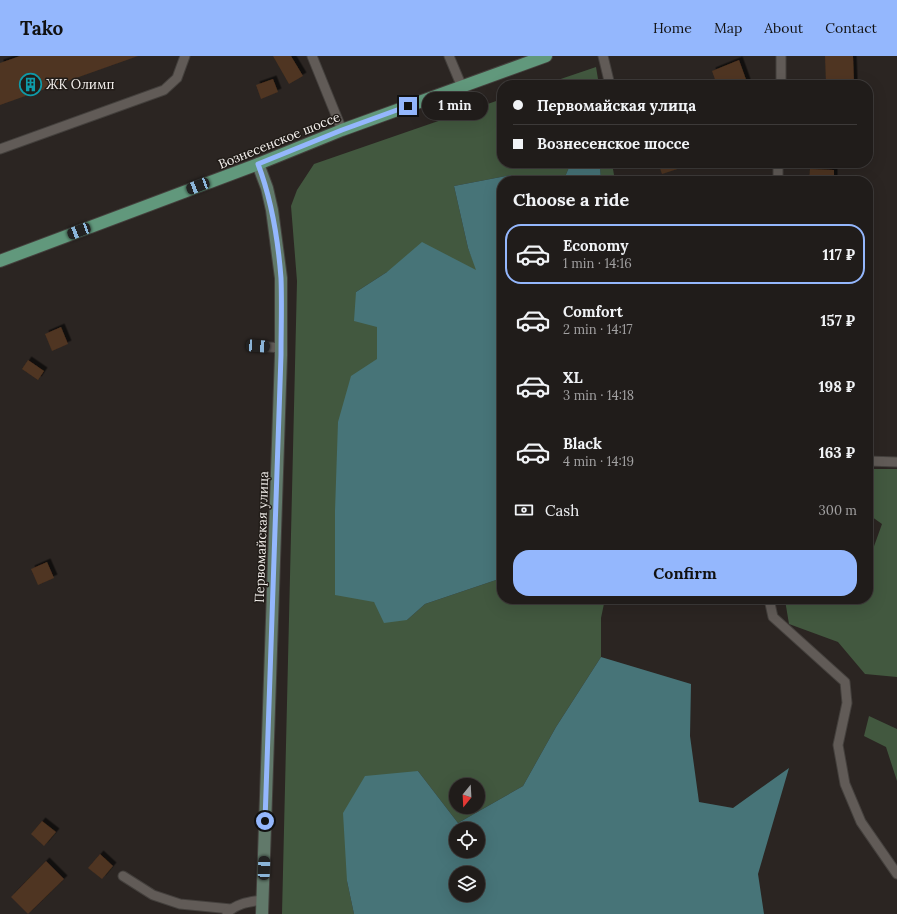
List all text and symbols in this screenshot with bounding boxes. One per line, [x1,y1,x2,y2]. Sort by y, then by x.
text: Tako [20,16,63,40]
text: Home [653,19,692,37]
text: Map [714,19,742,37]
text: About [764,19,803,37]
text: Contact [825,19,877,37]
building icon: ЖК Олимп [17,71,43,97]
place label: ЖК Олимп [46,76,115,93]
callout: 1 min [422,92,488,120]
text: Первомайская улица [537,96,696,115]
route end [399,97,417,115]
text: 1 min [438,97,472,114]
street label: Вознесенское шоссе [216,108,343,173]
text: Вознесенское шоссе [537,134,690,153]
car [185,176,211,196]
text: Choose a ride [513,188,629,211]
car [66,221,92,241]
icon: car [515,236,551,272]
text: Economy [563,236,628,255]
text: 117 ₽ [823,245,855,264]
text: 1 min · 14:16 [563,255,632,272]
icon: car [515,302,551,338]
text: Comfort [563,302,623,321]
text: 157 ₽ [821,311,855,330]
text: 2 min · 14:17 [563,321,632,338]
car [246,339,270,353]
icon: car [515,368,551,404]
text: XL [563,368,583,387]
text: 198 ₽ [818,377,855,396]
text: 3 min · 14:18 [563,387,634,404]
icon: car [515,434,551,470]
text: Black [563,434,602,453]
text: 163 ₽ [819,443,855,462]
text: 4 min · 14:19 [563,453,634,470]
street label: Первомайская улица [251,471,272,603]
icon: cash [513,499,535,521]
text: Cash [545,501,579,520]
text: 300 m [819,502,857,519]
button: Confirm [513,550,857,596]
north arrow [449,778,485,814]
map controls [449,778,485,902]
route start [256,812,274,830]
button: locate [449,822,485,858]
car [258,856,270,880]
button: layers [449,866,485,902]

